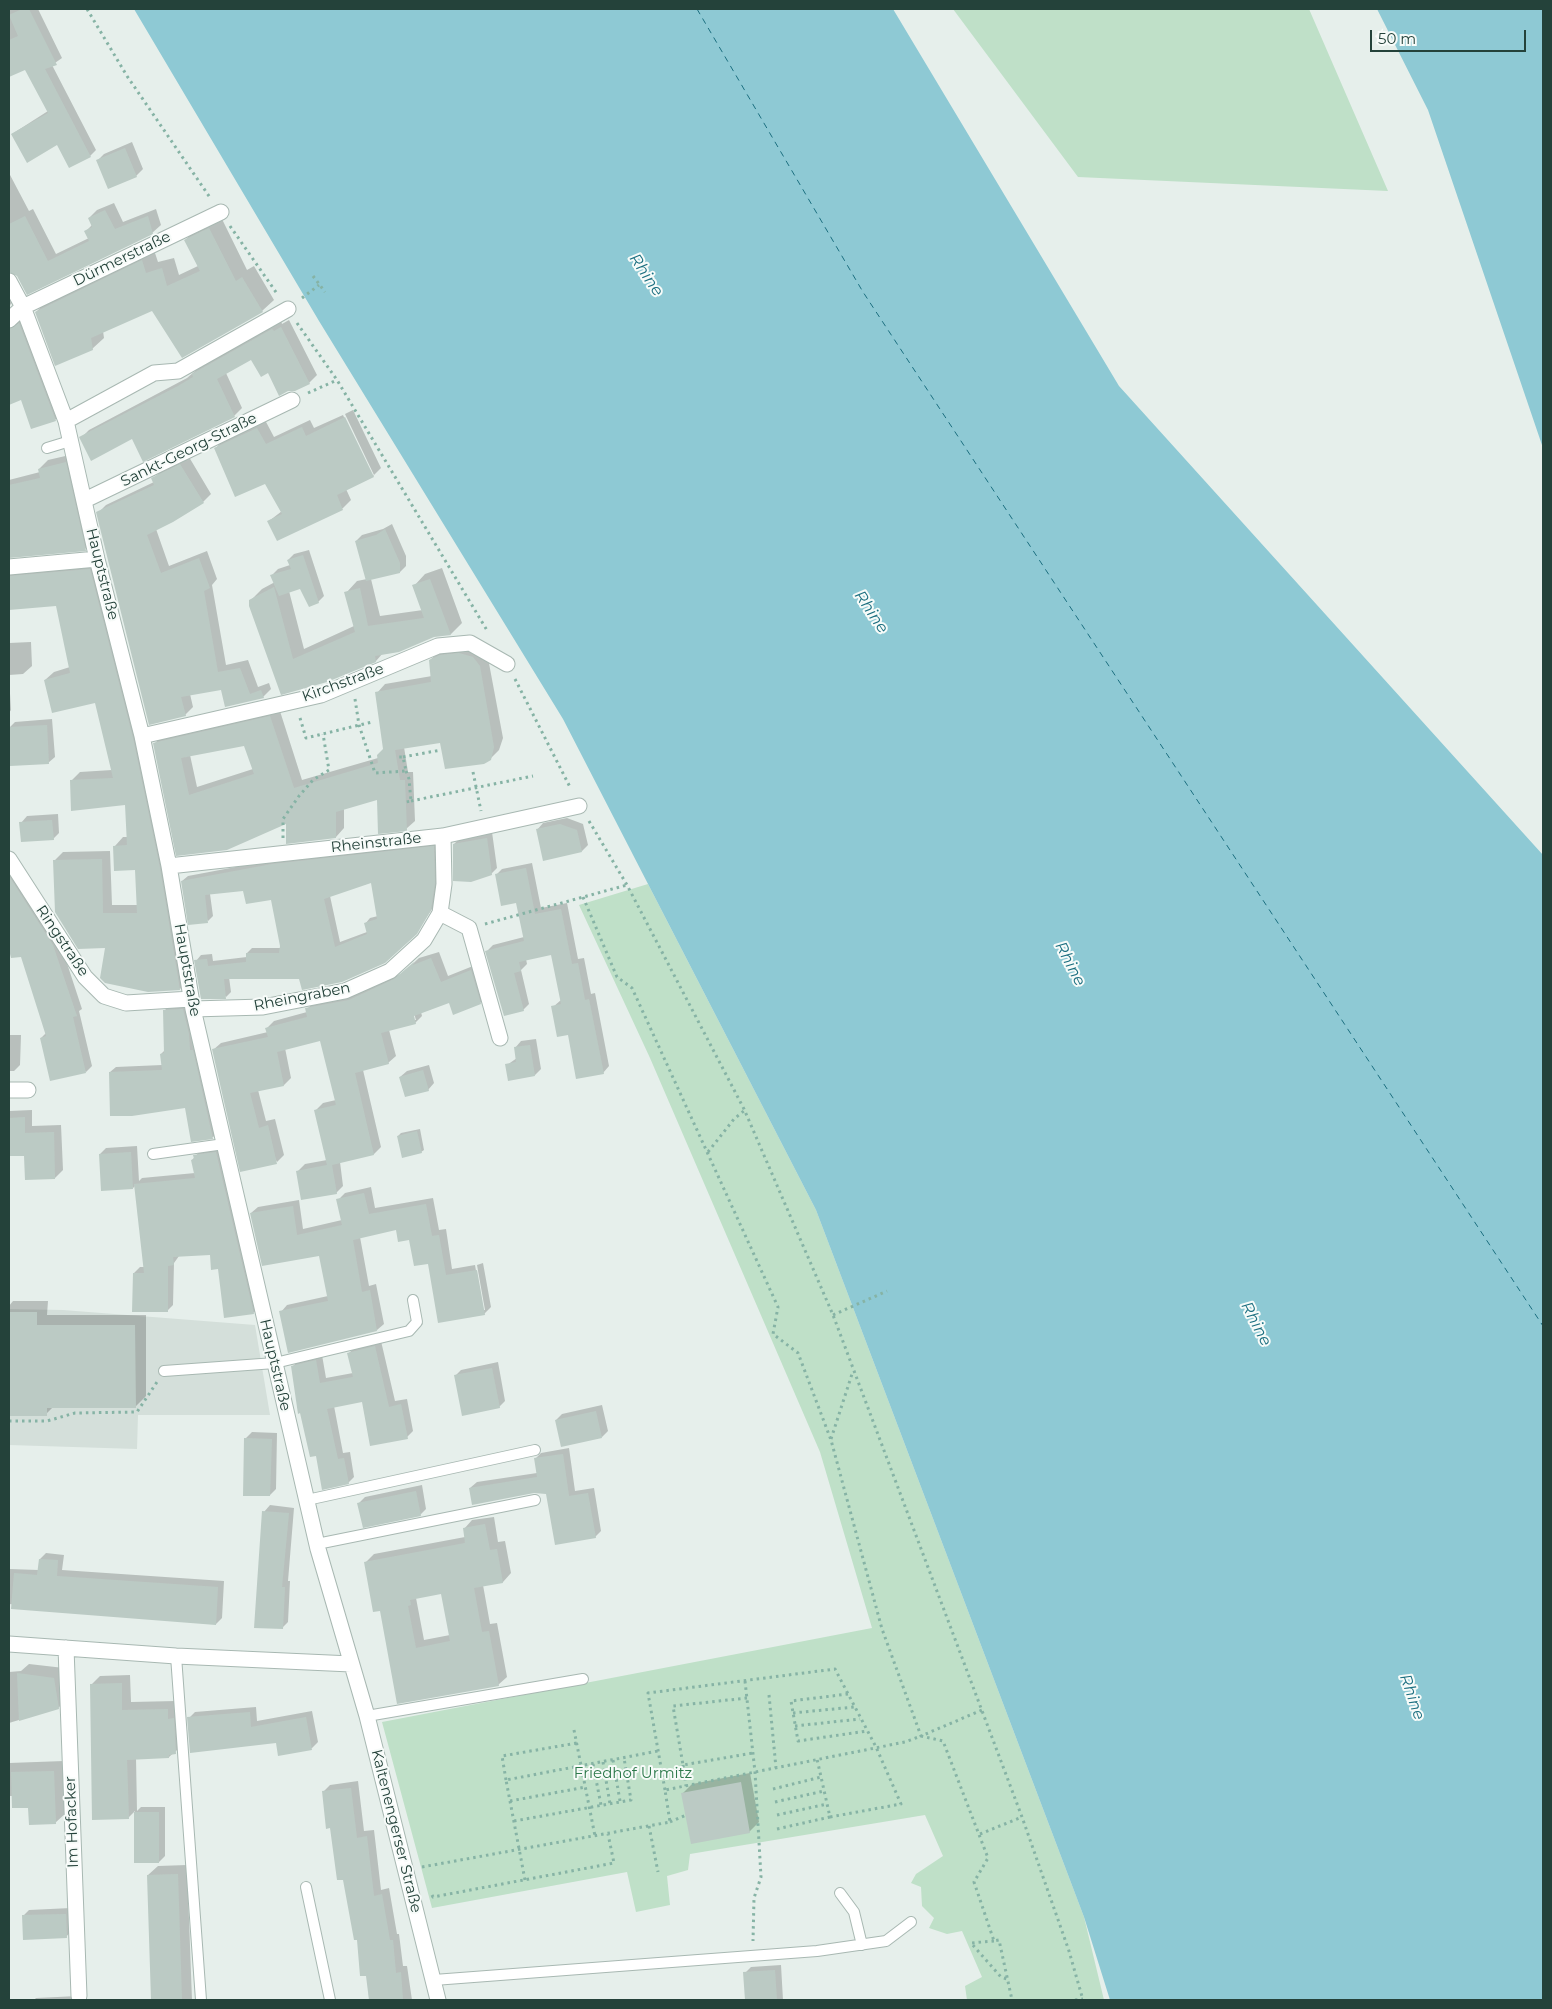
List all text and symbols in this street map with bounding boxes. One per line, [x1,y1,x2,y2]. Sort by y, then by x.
scale bar [1372,20,1528,52]
text: 50 m [1378,29,1416,48]
street label: Dürmerstraße [70,228,174,290]
water label: Rhine [625,250,667,300]
street label: Sankt-Georg-Straße [118,409,260,491]
street label: Hauptstraße [82,526,122,622]
water label: Rhine [850,587,892,637]
street label: Kirchstraße [300,660,386,706]
street label: Rheinstraße [330,829,422,857]
street label: Ringstraße [32,902,92,980]
street label: Hauptstraße [170,922,204,1018]
water label: Rhine [1051,939,1089,989]
street label: Rheingraben [252,979,352,1015]
water label: Rhine [1237,1299,1275,1349]
street label: Hauptstraße [256,1317,294,1413]
water label: Rhine [1395,1672,1429,1722]
street label: Kaltenengerser Straße [367,1747,425,1915]
park label: Friedhof Urmitz [574,1765,692,1783]
street label: Im Hofacker [61,1776,83,1868]

